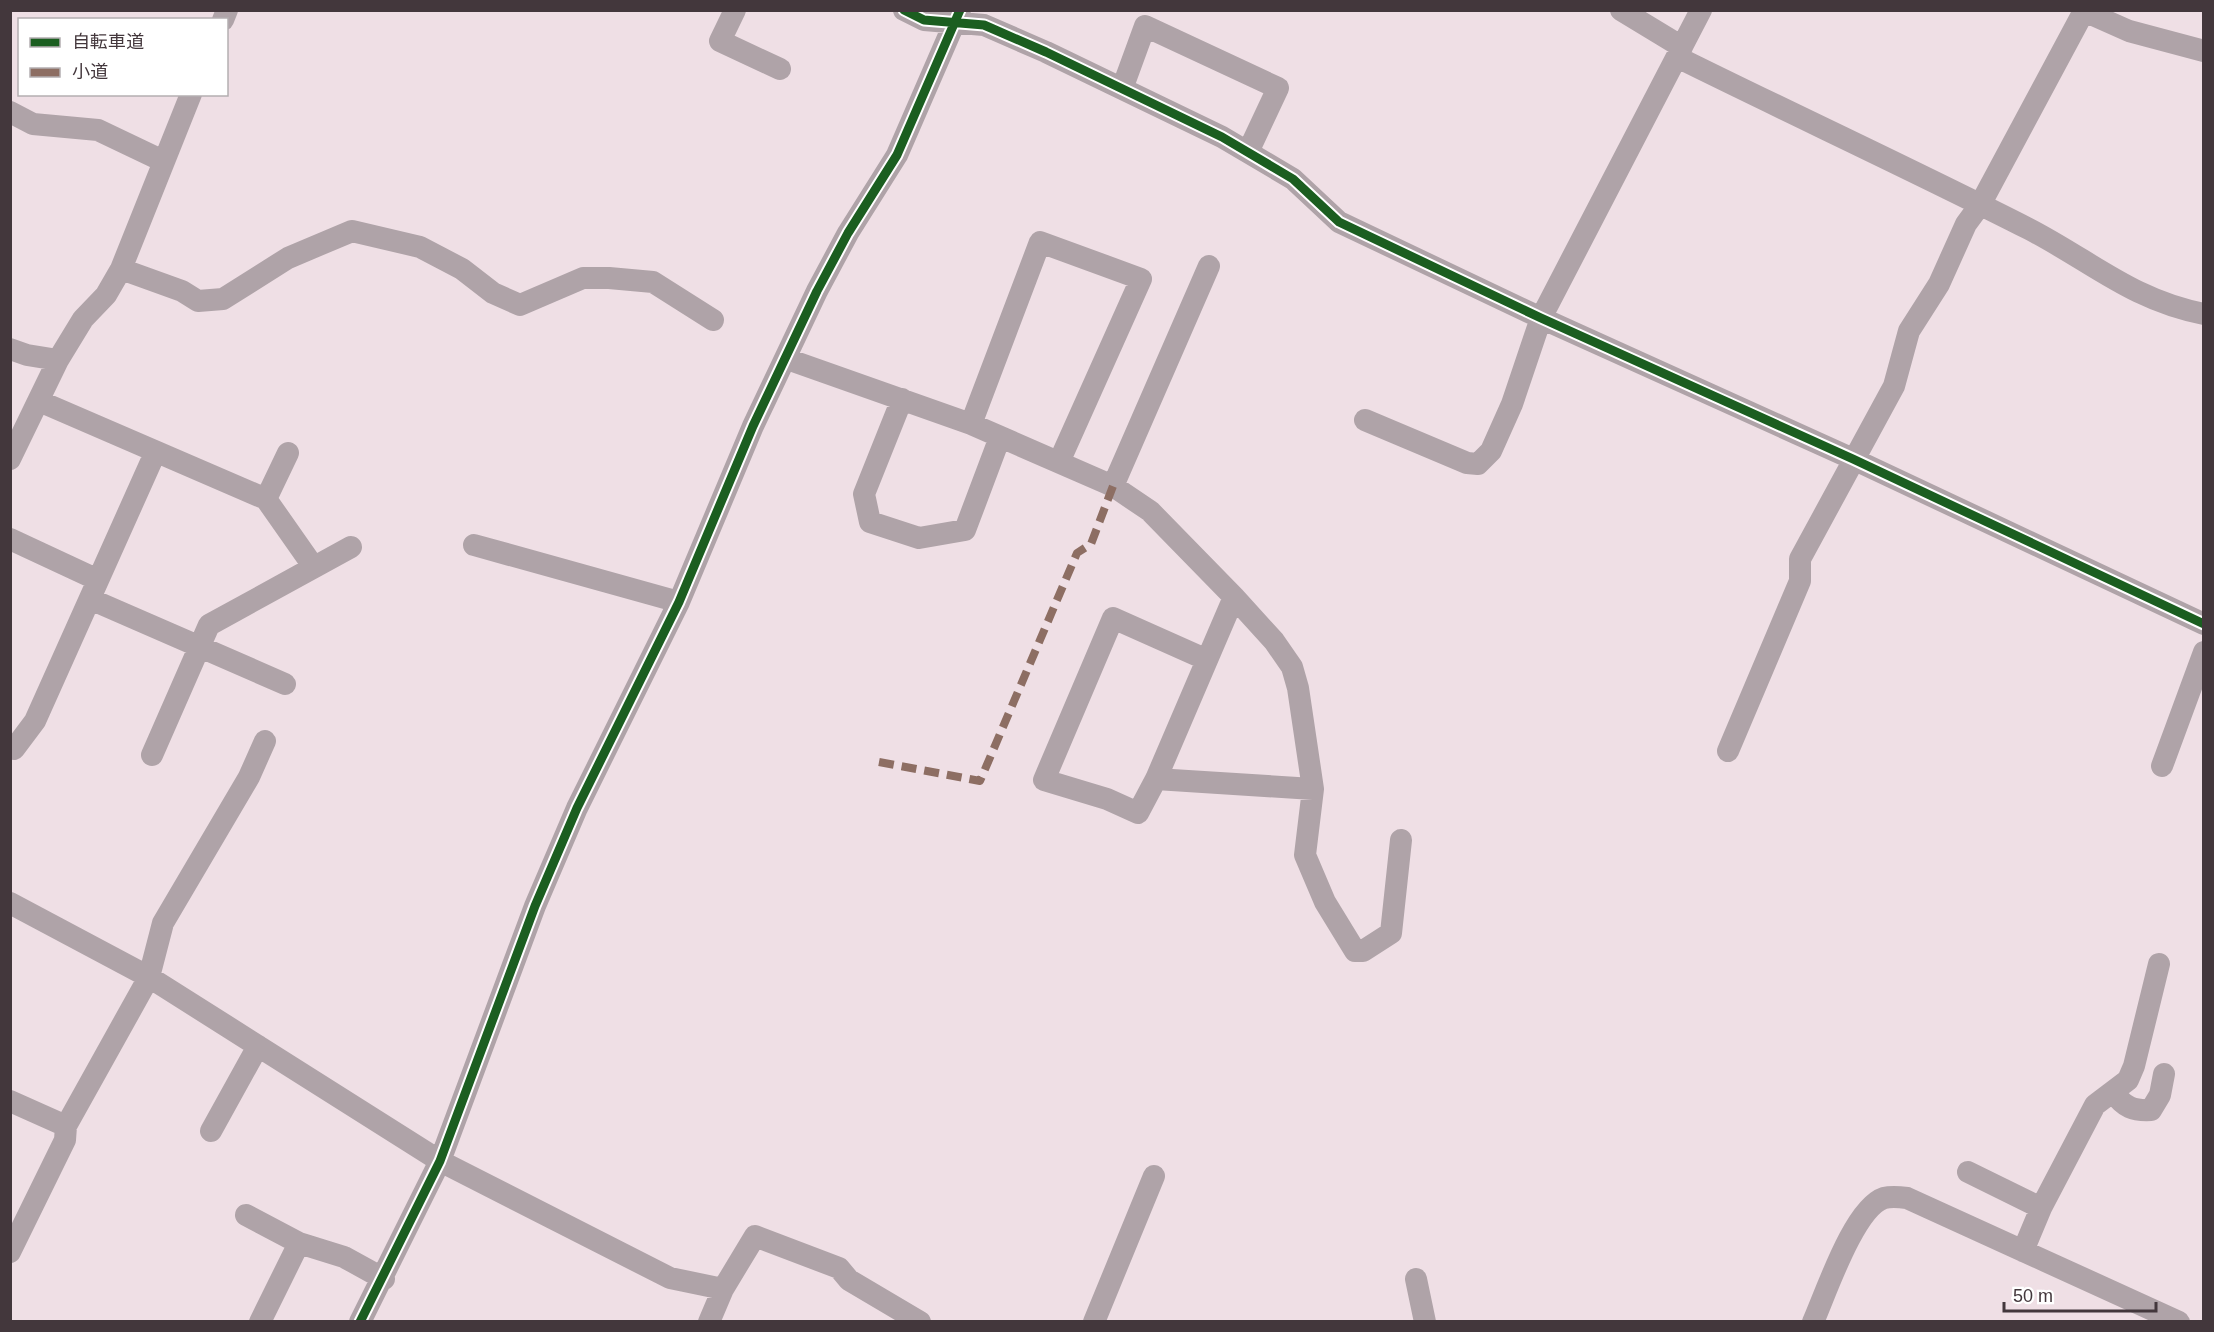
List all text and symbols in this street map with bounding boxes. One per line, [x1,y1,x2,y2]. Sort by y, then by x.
legend [18,18,228,96]
text: 自転車道 [72,32,144,52]
text: 小道 [72,62,108,82]
scale bar [2004,1275,2156,1313]
text: 50 m [2013,1286,2053,1306]

